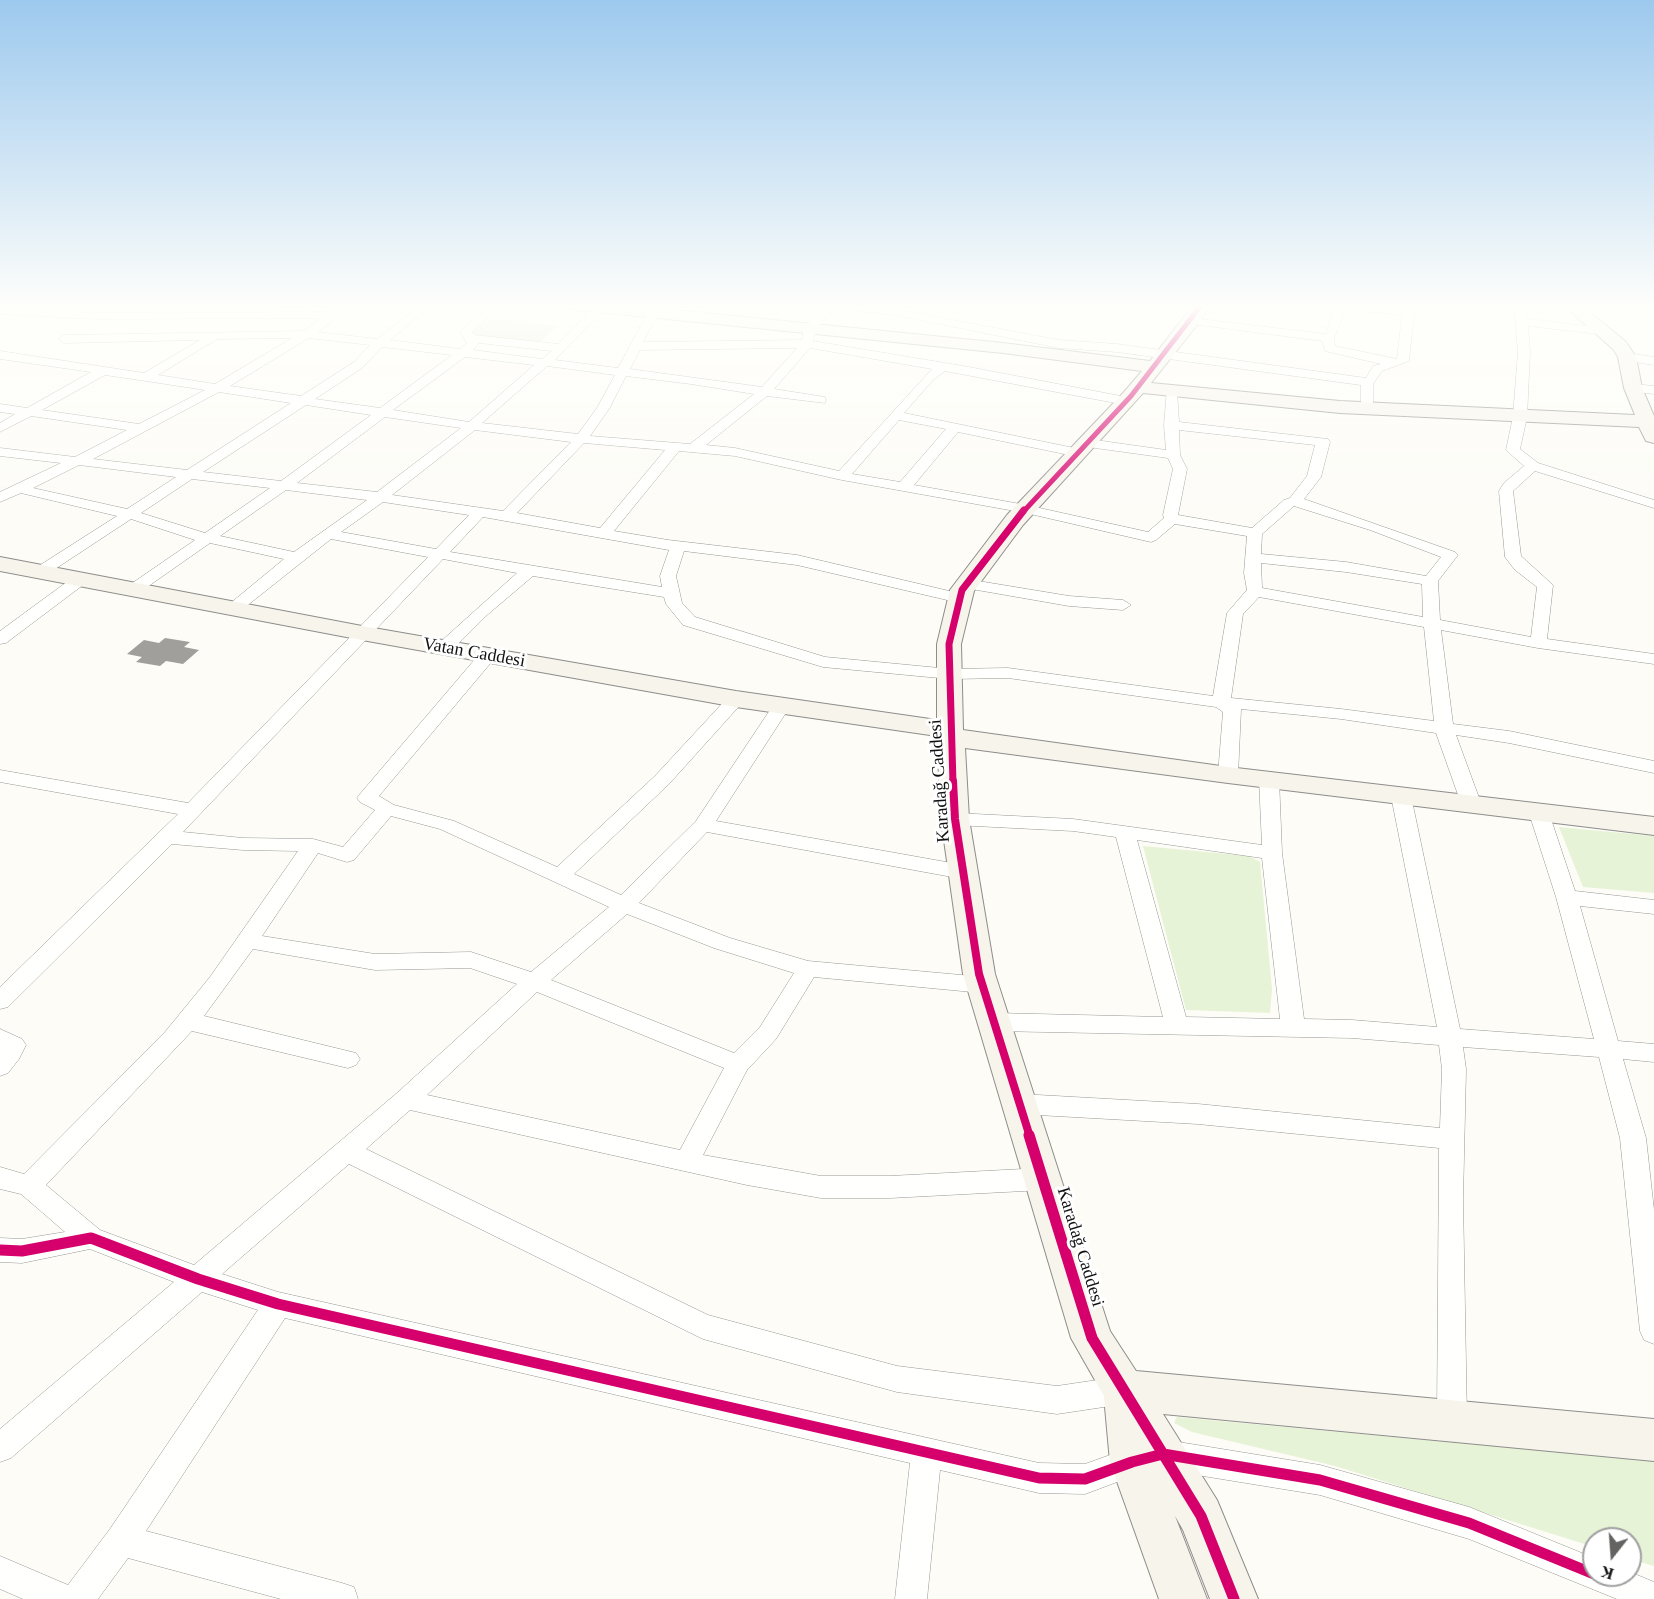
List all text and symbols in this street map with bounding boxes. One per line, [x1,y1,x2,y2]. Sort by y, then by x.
street label: Vatan Caddesi [421,633,527,673]
street label: Karadağ Caddesi [925,719,955,843]
street label: Karadağ Caddesi [1052,1185,1108,1309]
north arrow [1582,1527,1642,1587]
text: K [1599,1563,1616,1583]

